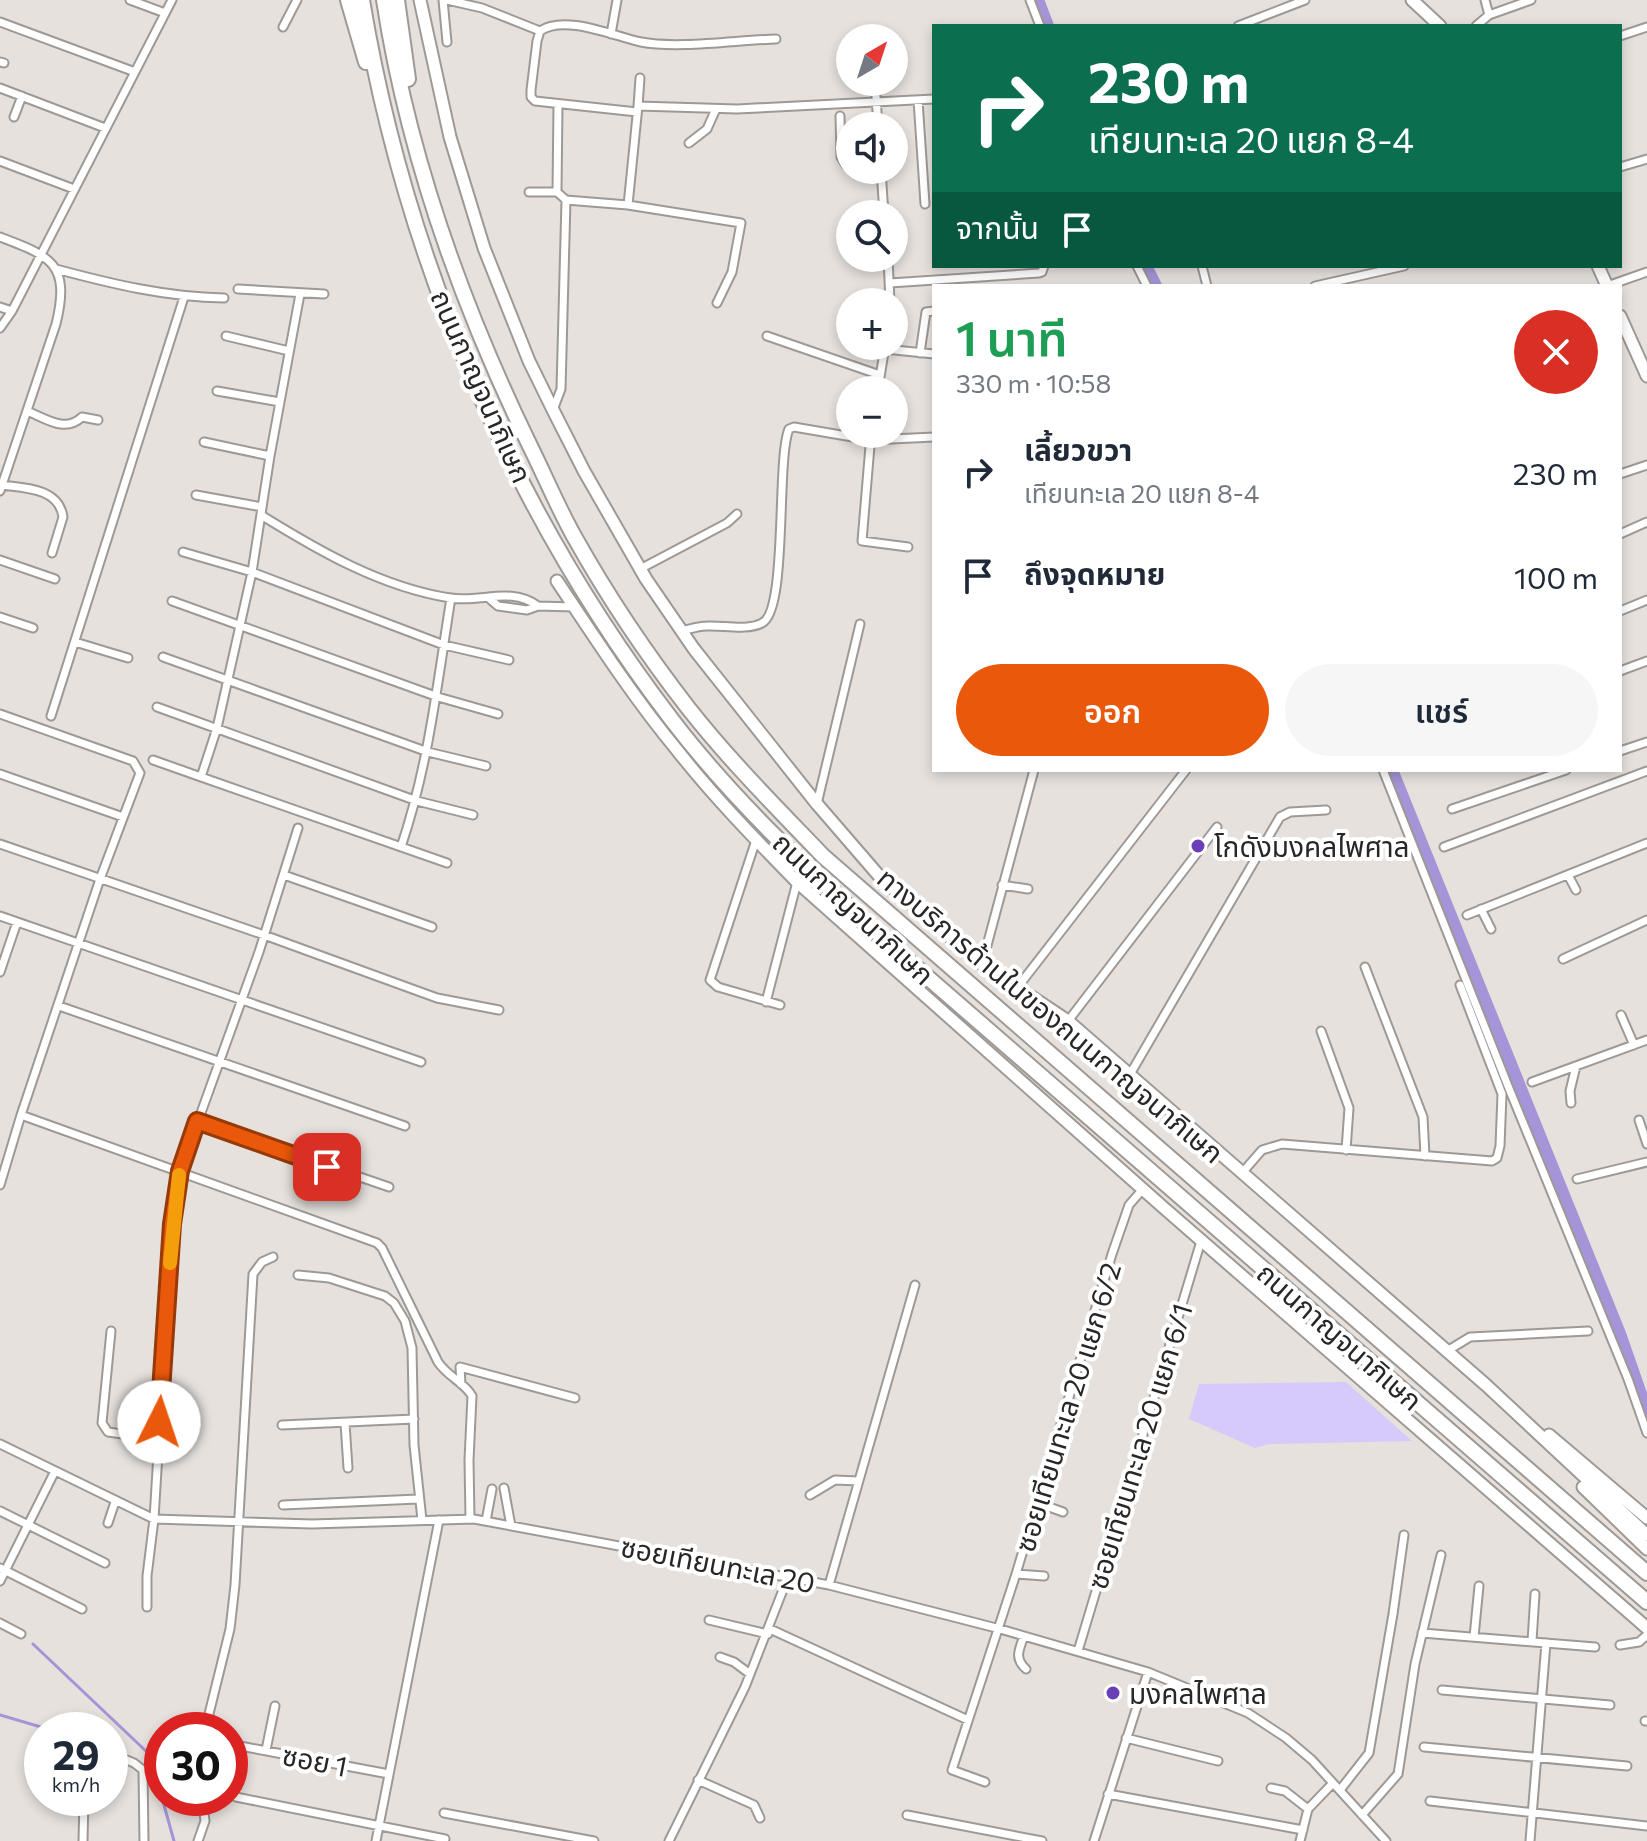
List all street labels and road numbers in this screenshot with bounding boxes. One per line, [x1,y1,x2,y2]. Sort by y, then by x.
street label: ถนนกาญจนาภิเษก [424,284,540,488]
street label: ถนนกาญจนาภิเษก [766,825,942,991]
street label: ทางบริการด้านในของถนนกาญจนาภิเษก [871,860,1231,1170]
street label: ถนนกาญจนาภิเษก [1250,1255,1430,1417]
street label: ซอยเทียนทะเล 20 แยก 6/2 [1007,1258,1127,1556]
street label: ซอยเทียนทะเล 20 แยก 6/1 [1079,1299,1199,1593]
street label: ซอยเทียนทะเล 20 [618,1529,818,1599]
street label: ซอย 1 [280,1737,350,1783]

